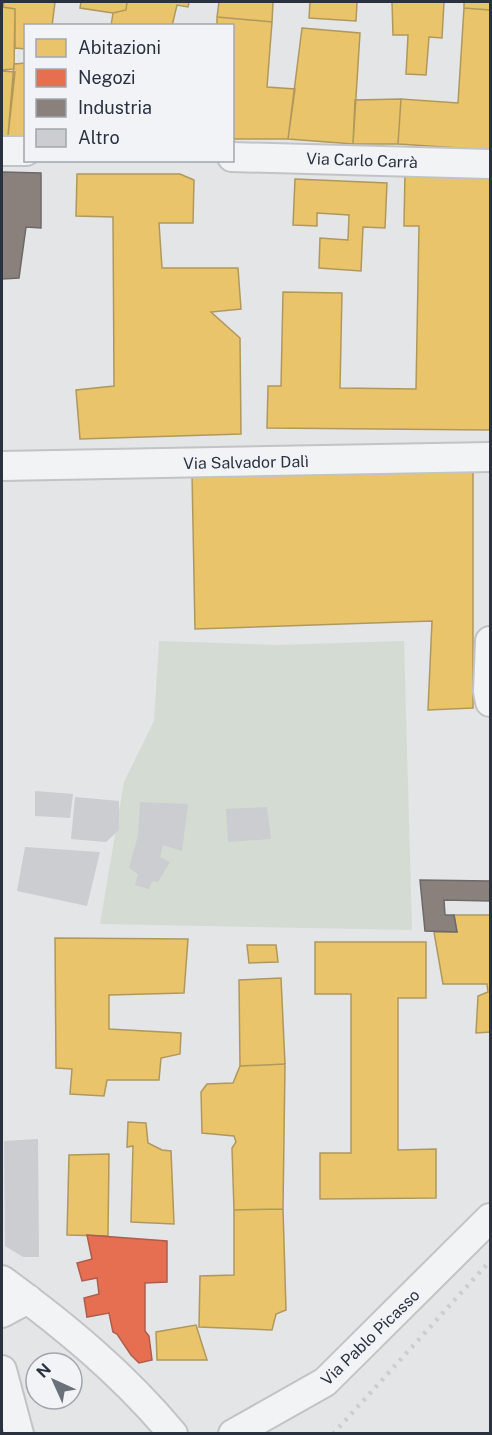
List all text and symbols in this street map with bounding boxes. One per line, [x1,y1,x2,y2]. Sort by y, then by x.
legend [24,24,234,162]
text: Abitazioni [78,37,161,58]
text: Negozi [78,67,136,88]
text: Industria [78,97,152,118]
text: Altro [78,127,120,148]
street label: Via Carlo Carrà [306,149,418,172]
street label: Via Salvador Dalì [183,452,309,473]
street label: Via Pablo Picasso [317,1285,424,1389]
north arrow [24,1351,84,1411]
text: N [33,1360,55,1382]

